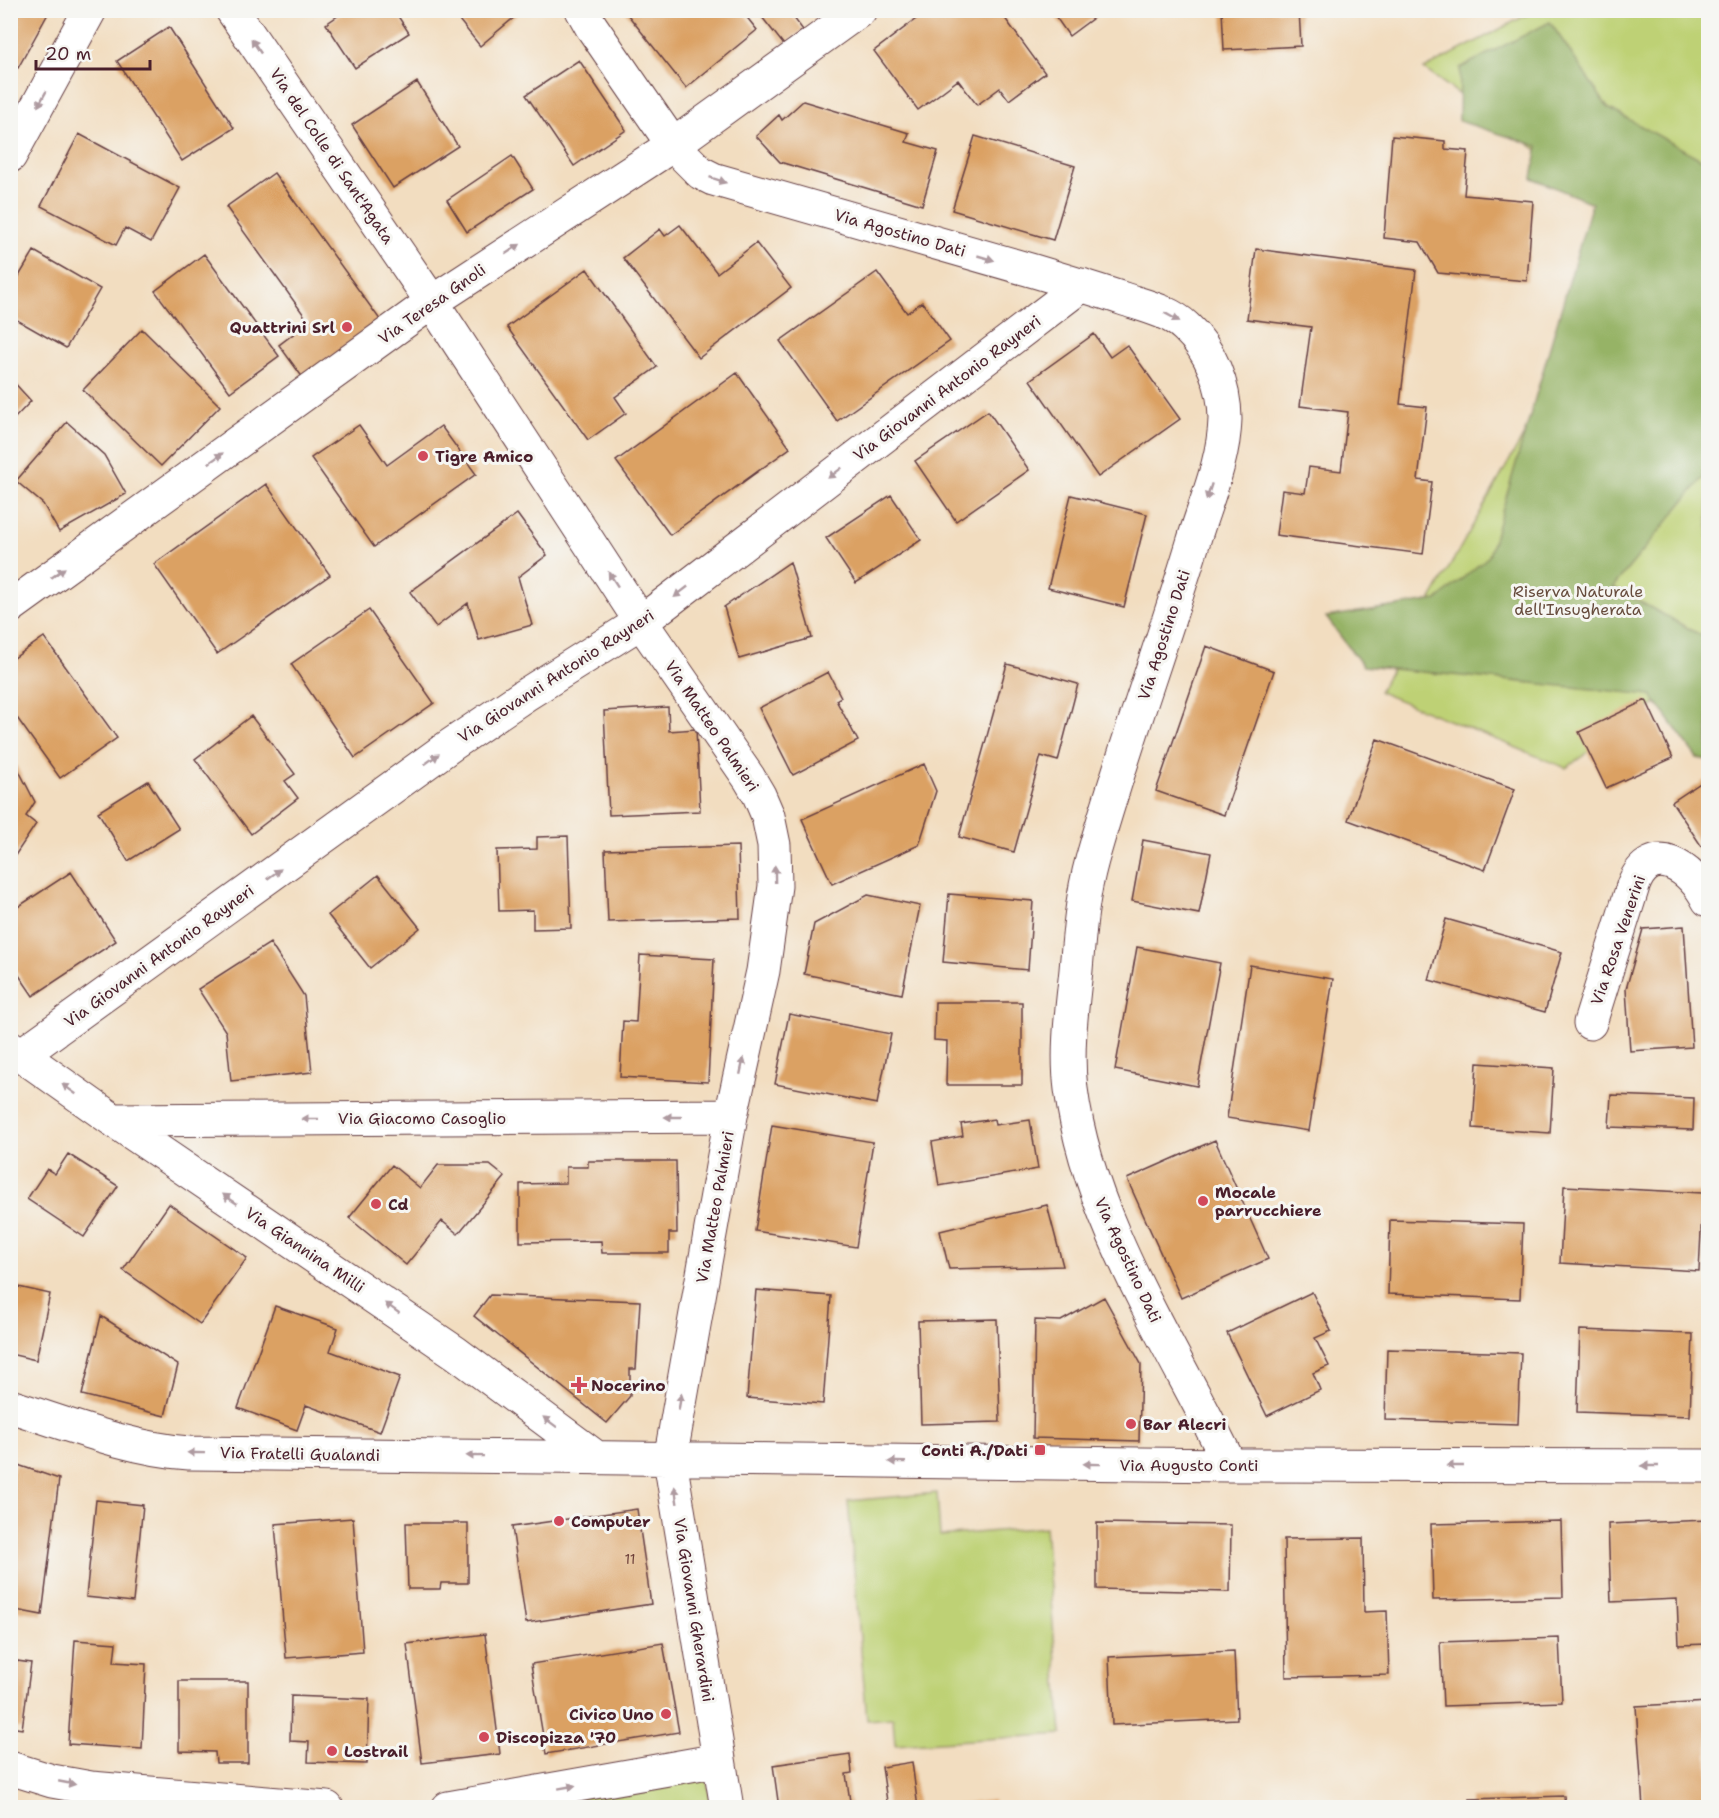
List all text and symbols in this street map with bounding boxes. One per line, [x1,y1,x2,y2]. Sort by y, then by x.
scale bar [36,33,150,71]
one-way arrow [250,38,262,54]
text: 20 m [45,42,91,66]
street label: Via del Colle di Sant'Agata [265,64,399,248]
one-way arrow [37,91,47,108]
one-way arrow [709,176,727,186]
street label: Via Agostino Dati [832,204,968,262]
one-way arrow [504,244,521,255]
one-way arrow [977,254,995,263]
street label: Via Teresa Gnoli [374,259,490,349]
street label: Via Giovanni Antonio Rayneri [849,310,1045,466]
one-way arrow [1163,312,1180,322]
place label: Quattrini Srl [229,317,335,338]
marker: Quattrini Srl [340,320,354,334]
place label: Tigre Amico [435,446,533,467]
marker: Tigre Amico [416,449,430,463]
one-way arrow [208,453,223,465]
one-way arrow [827,467,843,480]
one-way arrow [1203,483,1213,501]
one-way arrow [49,567,65,579]
street label: Via Agostino Dati [1133,567,1195,703]
one-way arrow [608,571,619,587]
park label: Riserva Naturale dell'Insugherata [1513,581,1643,620]
one-way arrow [673,586,689,598]
street label: Via Giovanni Antonio Rayneri [454,605,658,747]
street label: Via Matteo Palmieri [660,656,764,796]
one-way arrow [424,754,439,766]
one-way arrow [770,864,780,883]
one-way arrow [266,868,282,880]
street label: Via Rosa Venerini [1586,872,1650,1008]
street label: Via Giovanni Antonio Rayneri [60,880,258,1032]
one-way arrow [738,1056,747,1075]
one-way arrow [62,1083,78,1095]
street label: Via Giacomo Casoglio [338,1108,506,1129]
one-way arrow [663,1112,682,1122]
one-way arrow [300,1114,319,1124]
street label: Via Matteo Palmieri [691,1129,739,1285]
place label: Mocale parrucchiere [1215,1182,1322,1221]
one-way arrow [223,1193,239,1205]
place label: Cd [388,1194,409,1215]
street label: Via Agostino Dati [1090,1194,1166,1326]
marker: Mocale parrucchiere [1196,1194,1210,1208]
marker: Cd [369,1197,383,1211]
street label: Via Giannina Milli [241,1202,369,1298]
one-way arrow [384,1302,400,1314]
place label: Nocerino [591,1375,666,1396]
marker: Nocerino [572,1378,586,1392]
one-way arrow [676,1392,685,1411]
place label: Bar Alecri [1143,1414,1227,1435]
one-way arrow [542,1416,558,1429]
marker: Bar Alecri [1124,1417,1138,1431]
place label: Conti A./Dati [921,1440,1028,1461]
street label: Via Fratelli Gualandi [220,1442,380,1466]
marker: Conti A./Dati [1033,1443,1047,1457]
one-way arrow [187,1448,206,1458]
one-way arrow [466,1452,485,1461]
street label: Via Augusto Conti [1119,1455,1259,1476]
one-way arrow [888,1457,907,1467]
one-way arrow [1083,1459,1102,1469]
one-way arrow [1446,1461,1465,1471]
one-way arrow [1641,1461,1660,1471]
one-way arrow [671,1485,680,1504]
place label: Computer [571,1511,651,1532]
marker: Computer [552,1514,566,1528]
street label: Via Giovanni Gherardini [669,1516,719,1704]
house number: 11 [624,1550,636,1568]
place label: Civico Uno [569,1704,654,1725]
marker: Civico Uno [659,1707,673,1721]
place label: Discopizza '70 [496,1727,616,1748]
marker: Discopizza '70 [477,1730,491,1744]
place label: Lostrail [344,1741,409,1762]
marker: Lostrail [325,1744,339,1758]
one-way arrow [58,1779,77,1788]
one-way arrow [558,1783,577,1792]

